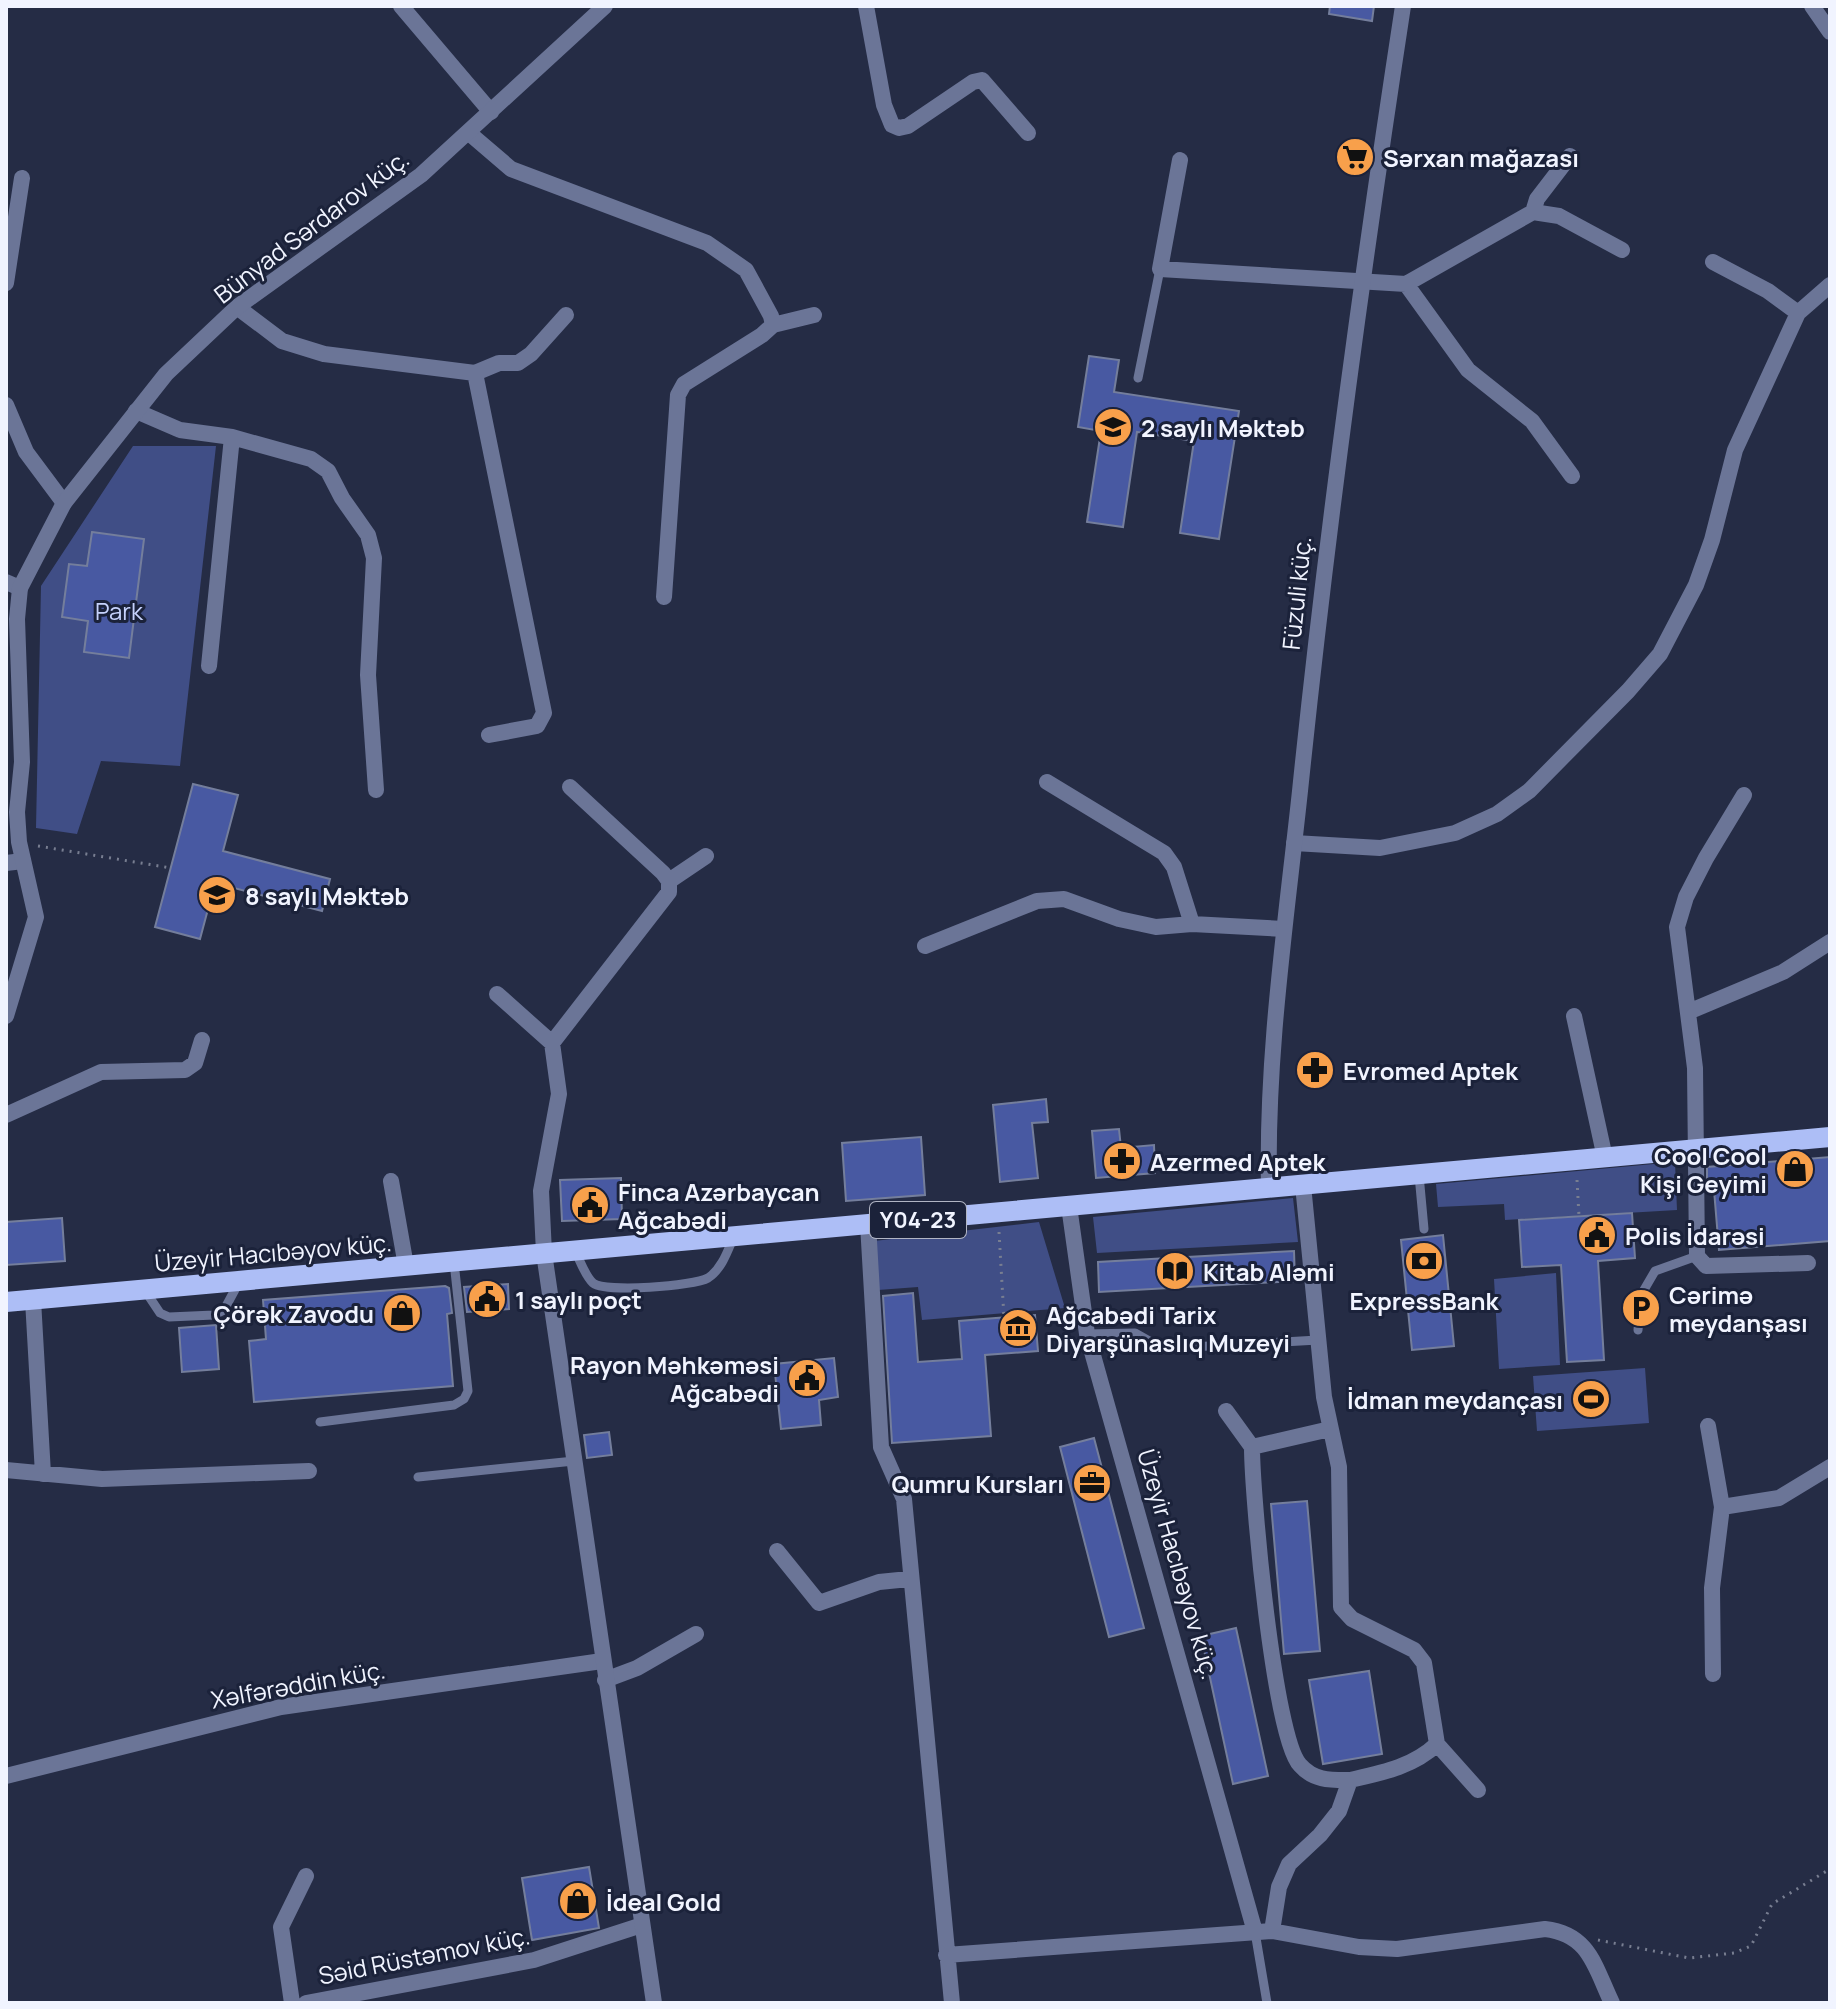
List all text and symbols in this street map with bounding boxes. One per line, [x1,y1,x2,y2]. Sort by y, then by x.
supermarket icon: Sərxan mağazası [1334,136,1376,178]
place label: Sərxan mağazası [1383,141,1579,174]
street label: Bünyad Sərdarov küç. [207,142,415,310]
school or university icon: 2 saylı Məktəb [1092,406,1134,448]
place label: 2 saylı Məktəb [1141,411,1305,444]
street label: Füzuli küç. [1274,534,1318,652]
park label: Park [95,594,144,627]
school or university icon: 8 saylı Məktəb [196,874,238,916]
place label: 8 saylı Məktəb [245,879,409,912]
pharmacy icon: Evromed Aptek [1294,1049,1336,1091]
place label: Evromed Aptek [1343,1054,1519,1087]
place label: Cool Cool Kişi Geyimi [1640,1139,1767,1200]
pharmacy icon: Azermed Aptek [1101,1140,1143,1182]
place label: Azermed Aptek [1150,1145,1326,1178]
shop icon: Cool Cool Kişi Geyimi [1774,1148,1816,1190]
place label: Finca Azərbaycan Ağcabədi [618,1175,820,1236]
public building icon: Finca Azərbaycan Ağcabədi [569,1184,611,1226]
road number: Y04-23 [870,1202,966,1238]
public building icon: Polis İdarəsi [1576,1214,1618,1256]
place label: Polis İdarəsi [1625,1219,1765,1252]
street label: Üzeyir Hacıbəyov küç. [153,1225,393,1279]
bank icon: ExpressBank [1403,1240,1445,1282]
library icon: Kitab Aləmi [1154,1250,1196,1292]
place label: Kitab Aləmi [1203,1255,1335,1288]
public building icon: 1 saylı poçt [466,1278,508,1320]
place label: Cərimə meydanşası [1669,1278,1808,1339]
place label: 1 saylı poçt [515,1283,642,1316]
place label: ExpressBank [1350,1284,1499,1317]
parking icon: Cərimə meydanşası [1620,1287,1662,1329]
shop icon: Çörək Zavodu [381,1292,423,1334]
place label: Çörək Zavodu [213,1297,374,1330]
place label: Ağcabədi Tarix Diyarşünaslıq Muzeyi [1046,1298,1290,1359]
museum icon: Ağcabədi Tarix Diyarşünaslıq Muzeyi [997,1307,1039,1349]
place label: Rayon Məhkəməsi Ağcabədi [570,1348,779,1409]
public building icon: Rayon Məhkəməsi Ağcabədi [786,1357,828,1399]
sports icon: İdman meydançası [1570,1378,1612,1420]
place label: İdman meydançası [1347,1383,1563,1416]
street label: Üzeyir Hacıbəyov küç. [1130,1445,1228,1683]
office icon: Qumru Kursları [1071,1462,1113,1504]
place label: Qumru Kursları [891,1467,1064,1500]
street label: Xəlfərəddin küç. [208,1652,388,1716]
shop icon: İdeal Gold [557,1880,599,1922]
place label: İdeal Gold [606,1885,721,1918]
street label: Səid Rüstəmov küç. [316,1918,532,1992]

